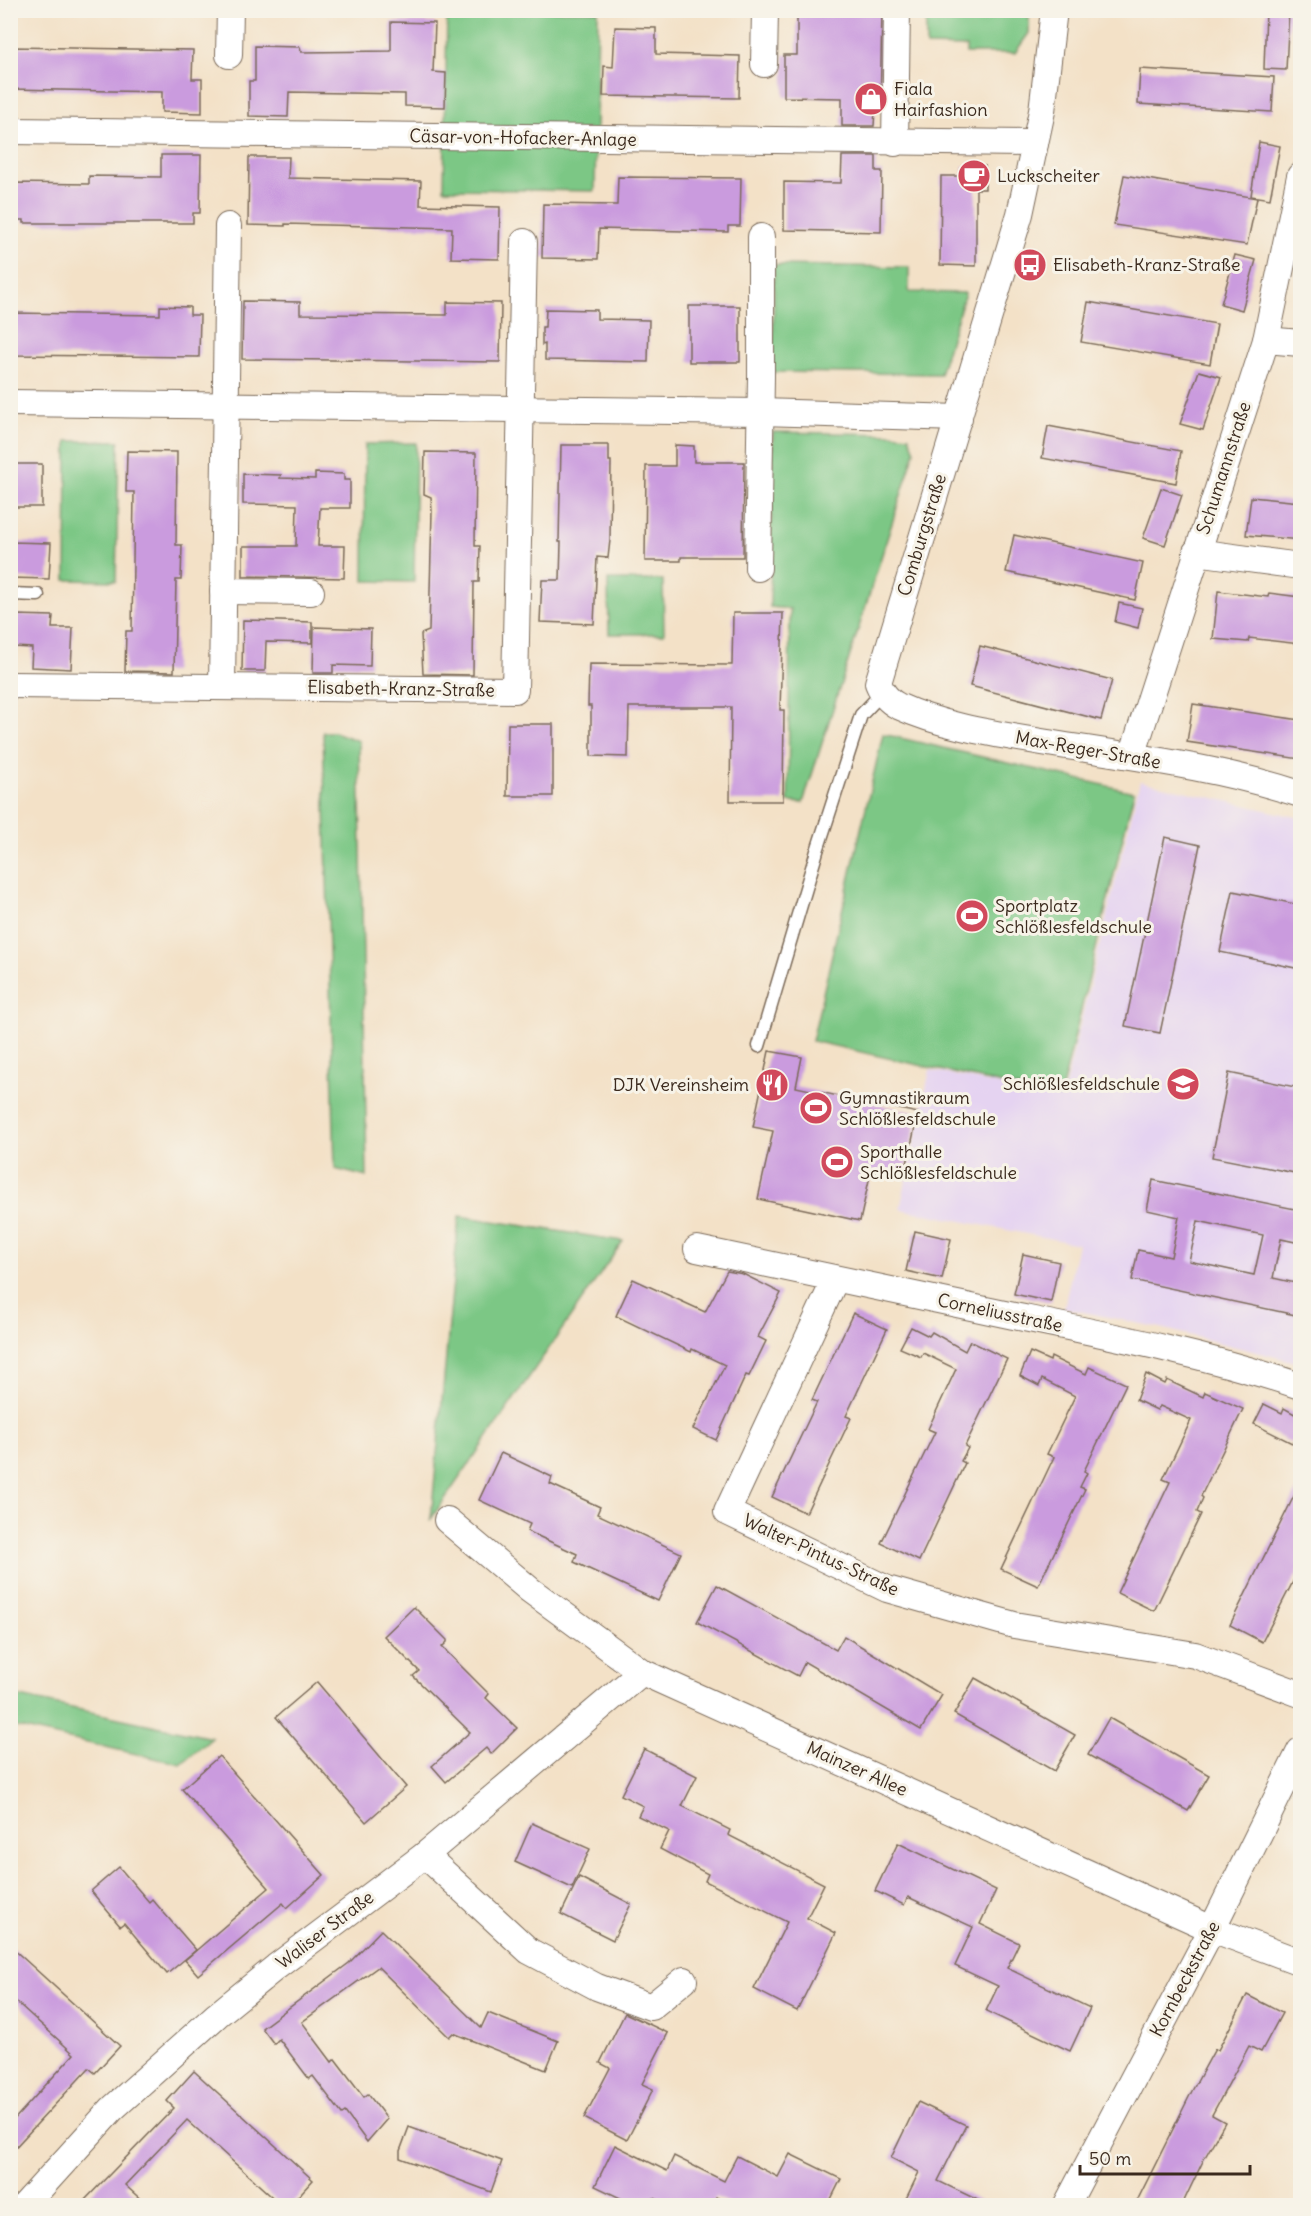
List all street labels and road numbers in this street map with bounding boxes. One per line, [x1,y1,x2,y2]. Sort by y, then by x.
street label: Cäsar-von-Hofacker-Anlage [409,124,637,151]
street label: Schumannstraße [1191,399,1256,537]
street label: Comburgstraße [892,471,951,599]
street label: Elisabeth-Kranz-Straße [307,675,495,702]
street label: Max-Reger-Straße [1014,725,1163,774]
street label: Corneliusstraße [936,1288,1065,1337]
street label: Walter-Pintus-Straße [740,1508,903,1601]
street label: Mainzer Allee [803,1736,911,1801]
street label: Waliser Straße [271,1885,378,1974]
street label: Kornbeckstraße [1144,1917,1225,2041]

